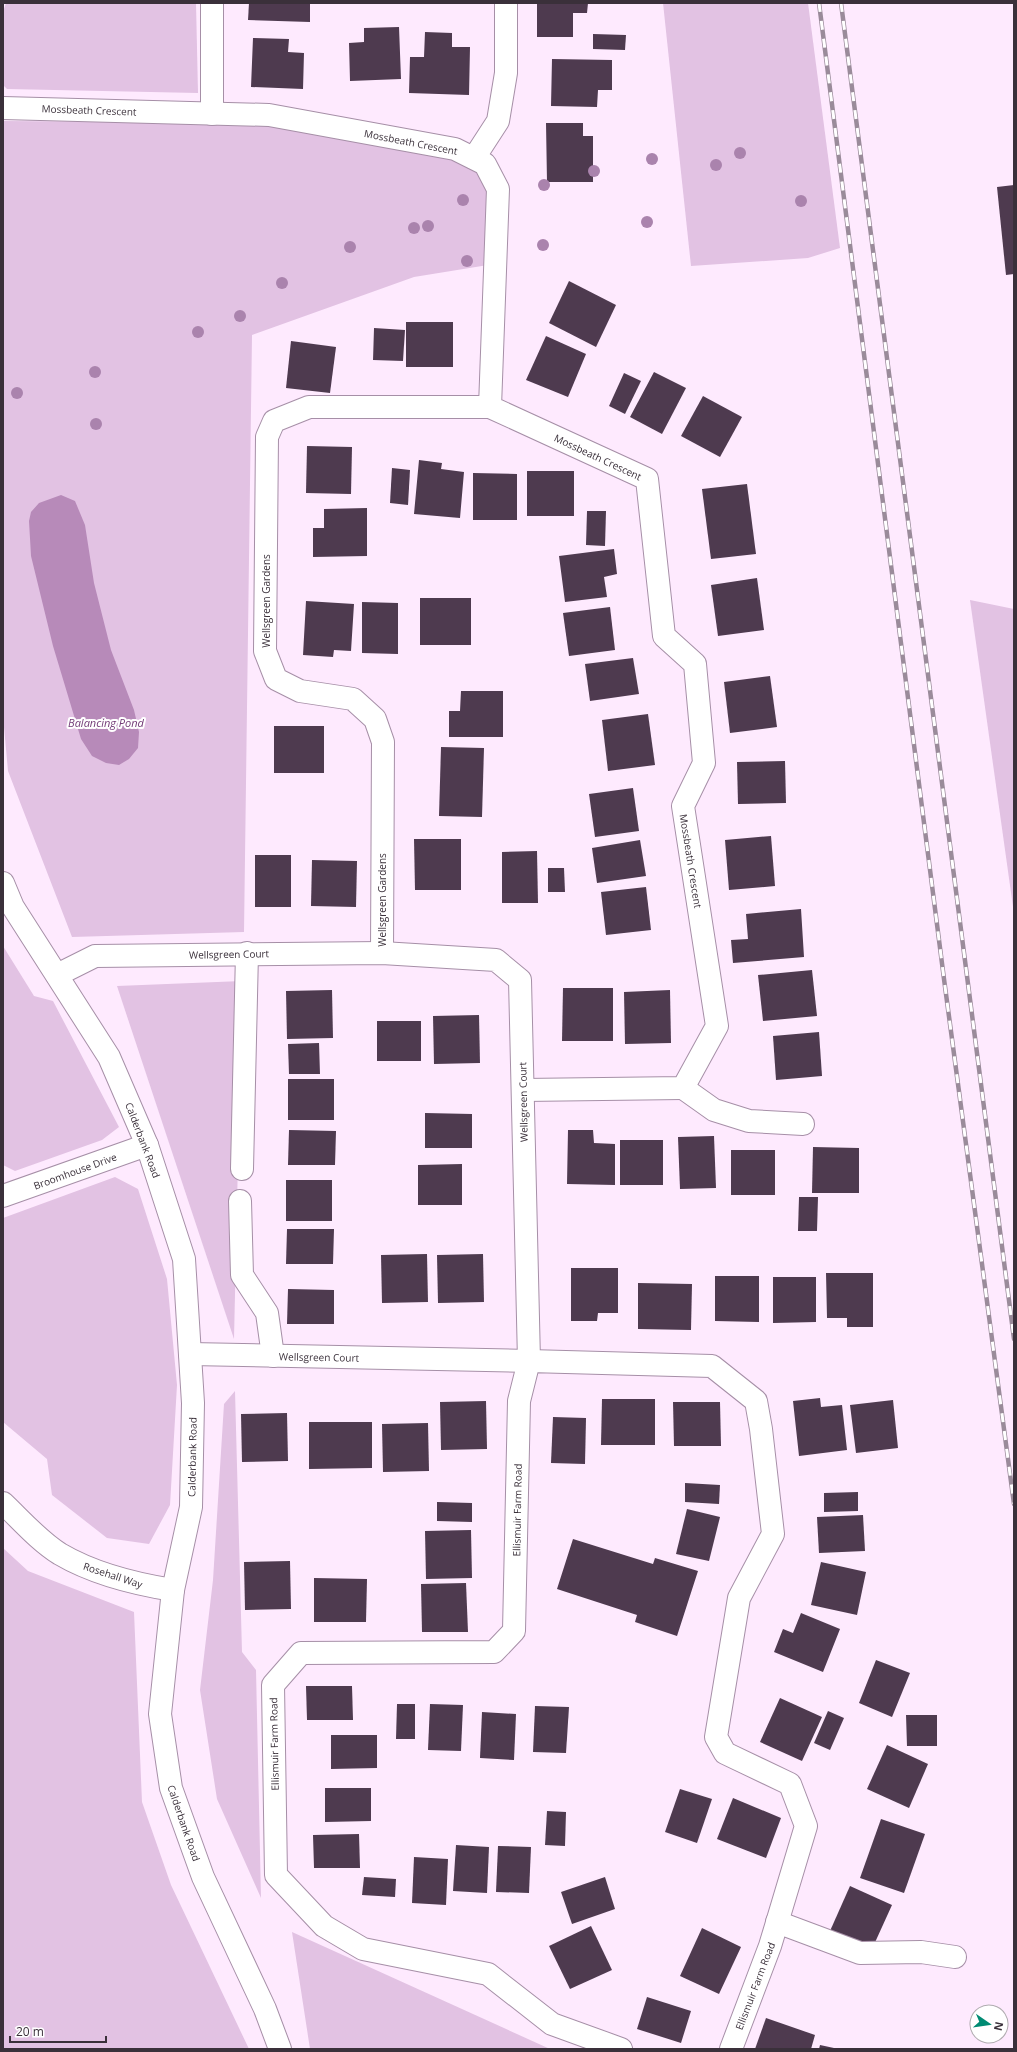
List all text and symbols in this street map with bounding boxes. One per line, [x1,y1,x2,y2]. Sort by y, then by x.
street label: Mossbeath Crescent [41,101,137,119]
street label: Mossbeath Crescent [363,126,459,158]
street label: Mossbeath Crescent [552,431,644,484]
street label: Wellsgreen Gardens [259,554,273,648]
water label: Balancing Pond [68,715,145,730]
street label: Mossbeath Crescent [677,813,705,909]
street label: Wellsgreen Gardens [375,853,389,947]
street label: Wellsgreen Court [189,946,270,962]
street label: Wellsgreen Court [515,1061,531,1142]
street label: Calderbank Road [122,1100,164,1180]
street label: Broomhouse Drive [31,1149,119,1193]
street label: Wellsgreen Court [279,1349,360,1365]
street label: Calderbank Road [184,1417,200,1497]
street label: Ellismuir Farm Road [509,1463,525,1557]
street label: Rosehall Way [81,1559,145,1591]
street label: Ellismuir Farm Road [266,1697,282,1791]
street label: Calderbank Road [164,1783,204,1863]
street label: Ellismuir Farm Road [732,1940,778,2032]
north arrow [969,2004,1009,2044]
scale bar [10,2018,106,2044]
text: N [991,2020,1008,2032]
text: 20 m [16,2023,44,2040]

